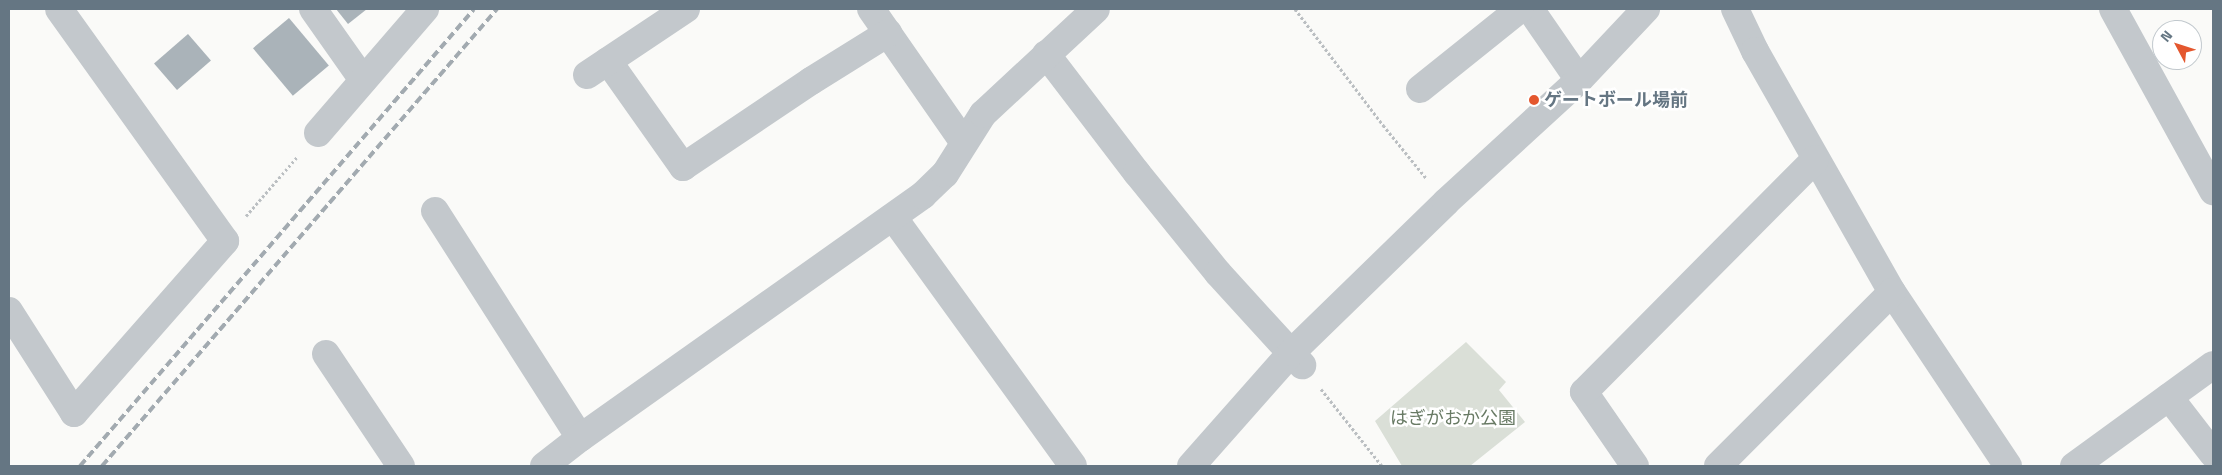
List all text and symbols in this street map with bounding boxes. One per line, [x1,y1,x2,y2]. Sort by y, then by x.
north arrow [2152,20,2202,70]
text: N [2155,25,2177,46]
place label: ゲートボール場前 [1544,89,1688,111]
marker: ゲートボール場前 [1528,94,1540,106]
park label: はぎがおか公園 [1390,407,1516,429]

